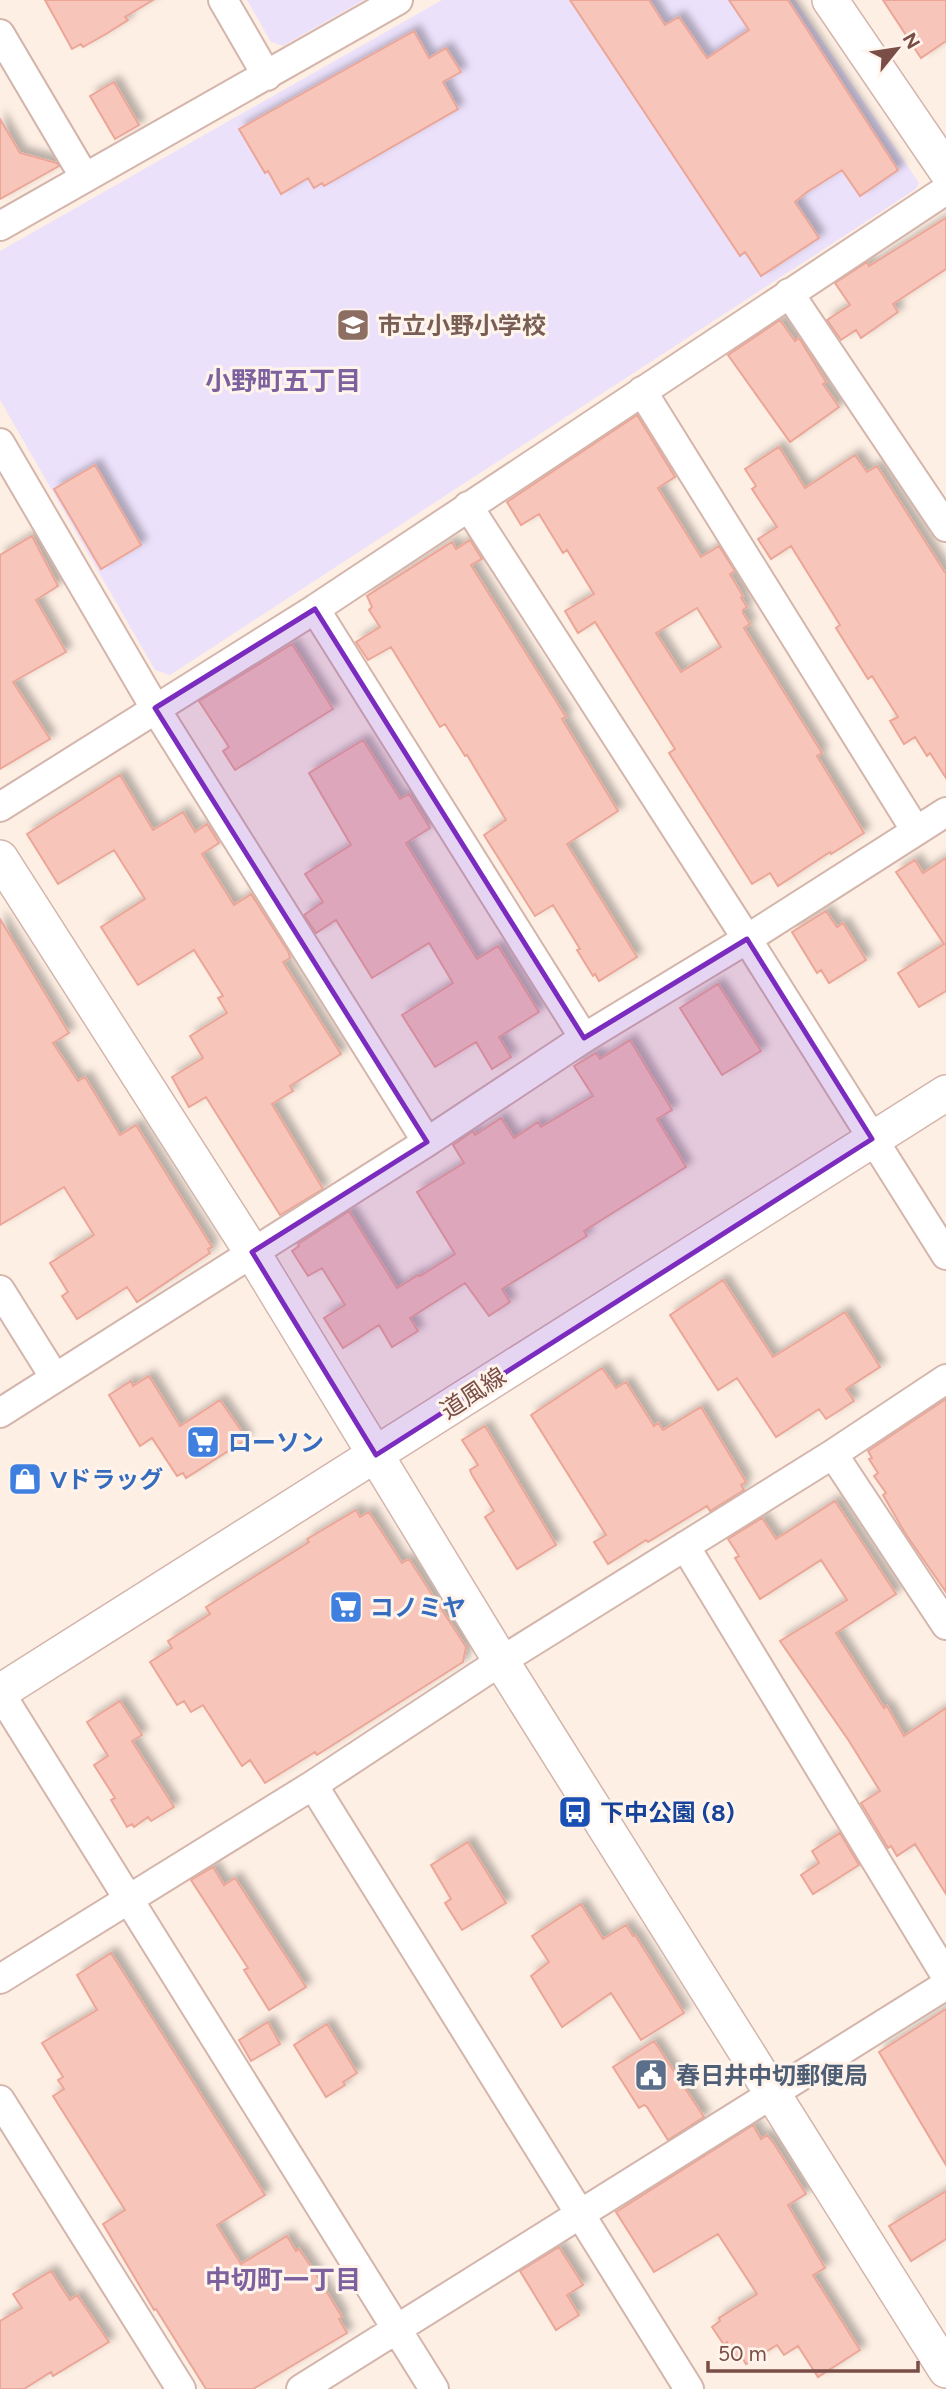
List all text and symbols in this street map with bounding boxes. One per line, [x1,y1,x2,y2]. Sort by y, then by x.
north arrow [862,14,932,84]
text: N [898,29,925,53]
school or university icon: 市立小野小学校 [334,306,372,344]
place label: 市立小野小学校 [378,311,546,340]
district label: 小野町五丁目 [205,365,361,397]
street label: 道風線 [435,1361,511,1425]
supermarket icon: ローソン [184,1423,222,1461]
place label: ローソン [228,1428,324,1457]
shop icon: Vドラッグ [6,1460,44,1498]
place label: Vドラッグ [50,1465,163,1494]
supermarket icon: コノミヤ [327,1588,365,1626]
place label: コノミヤ [370,1593,466,1622]
bus stop icon: 下中公園 (8) [556,1793,594,1831]
place label: 下中公園 (8) [600,1798,735,1827]
public building icon: 春日井中切郵便局 [632,2056,670,2094]
place label: 春日井中切郵便局 [676,2061,868,2090]
district label: 中切町一丁目 [205,2264,361,2296]
scale bar [708,2330,918,2374]
text: 50 m [718,2341,767,2366]

